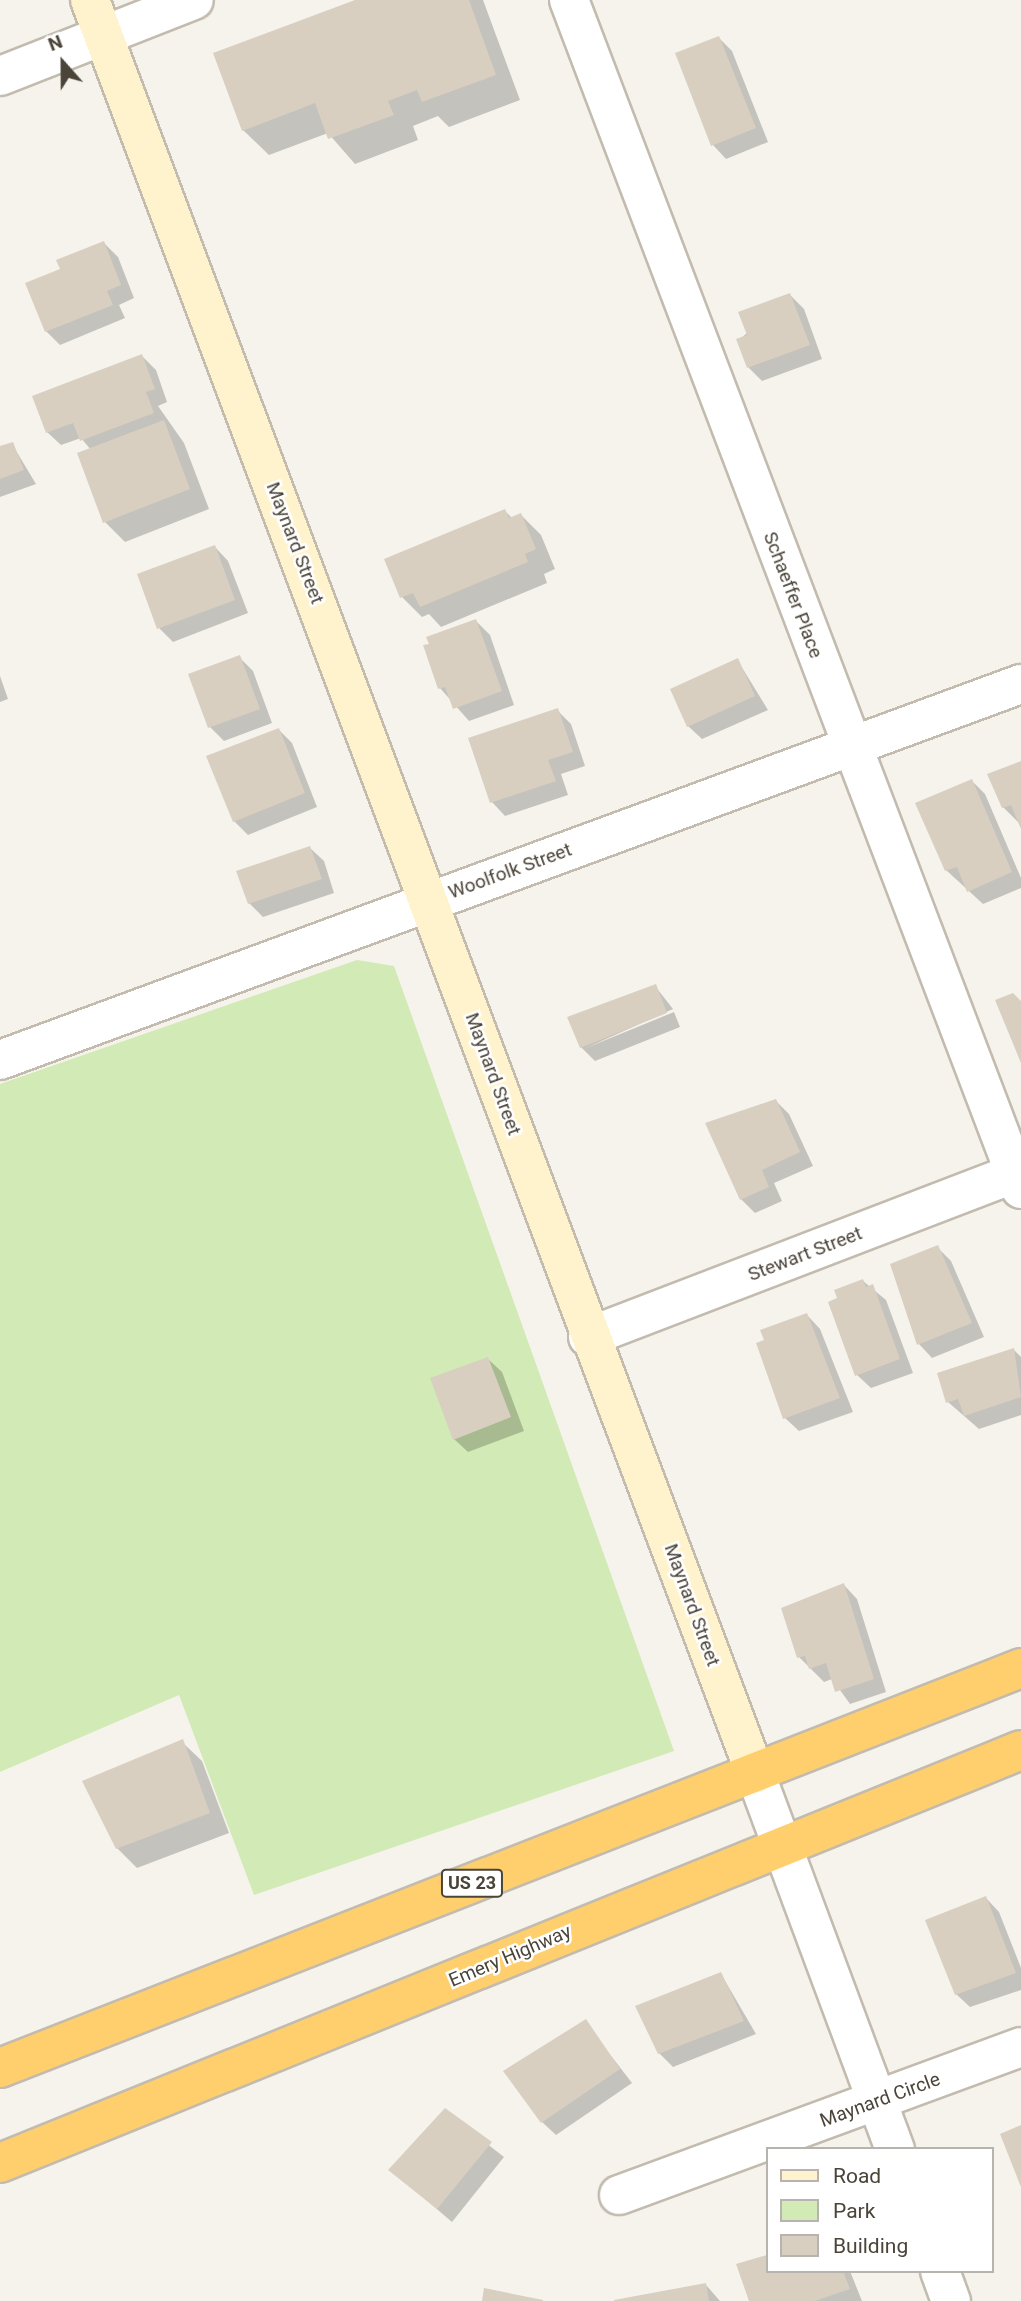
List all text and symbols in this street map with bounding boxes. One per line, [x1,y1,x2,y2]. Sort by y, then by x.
north arrow [28,28,98,98]
text: N [45,30,66,56]
street label: Maynard Street [261,479,329,607]
street label: Schaeffer Place [758,529,828,661]
street label: Woolfolk Street [445,838,575,904]
street label: Maynard Street [460,1010,526,1138]
street label: Stewart Street [745,1222,865,1286]
street label: Maynard Street [659,1541,725,1669]
road number: US 23 [440,1868,504,1898]
street label: Emery Highway [445,1920,575,1992]
street label: Maynard Circle [817,2068,943,2132]
legend [766,2147,993,2273]
text: Road [833,2164,881,2188]
text: Park [833,2199,875,2223]
text: Building [833,2234,908,2258]

